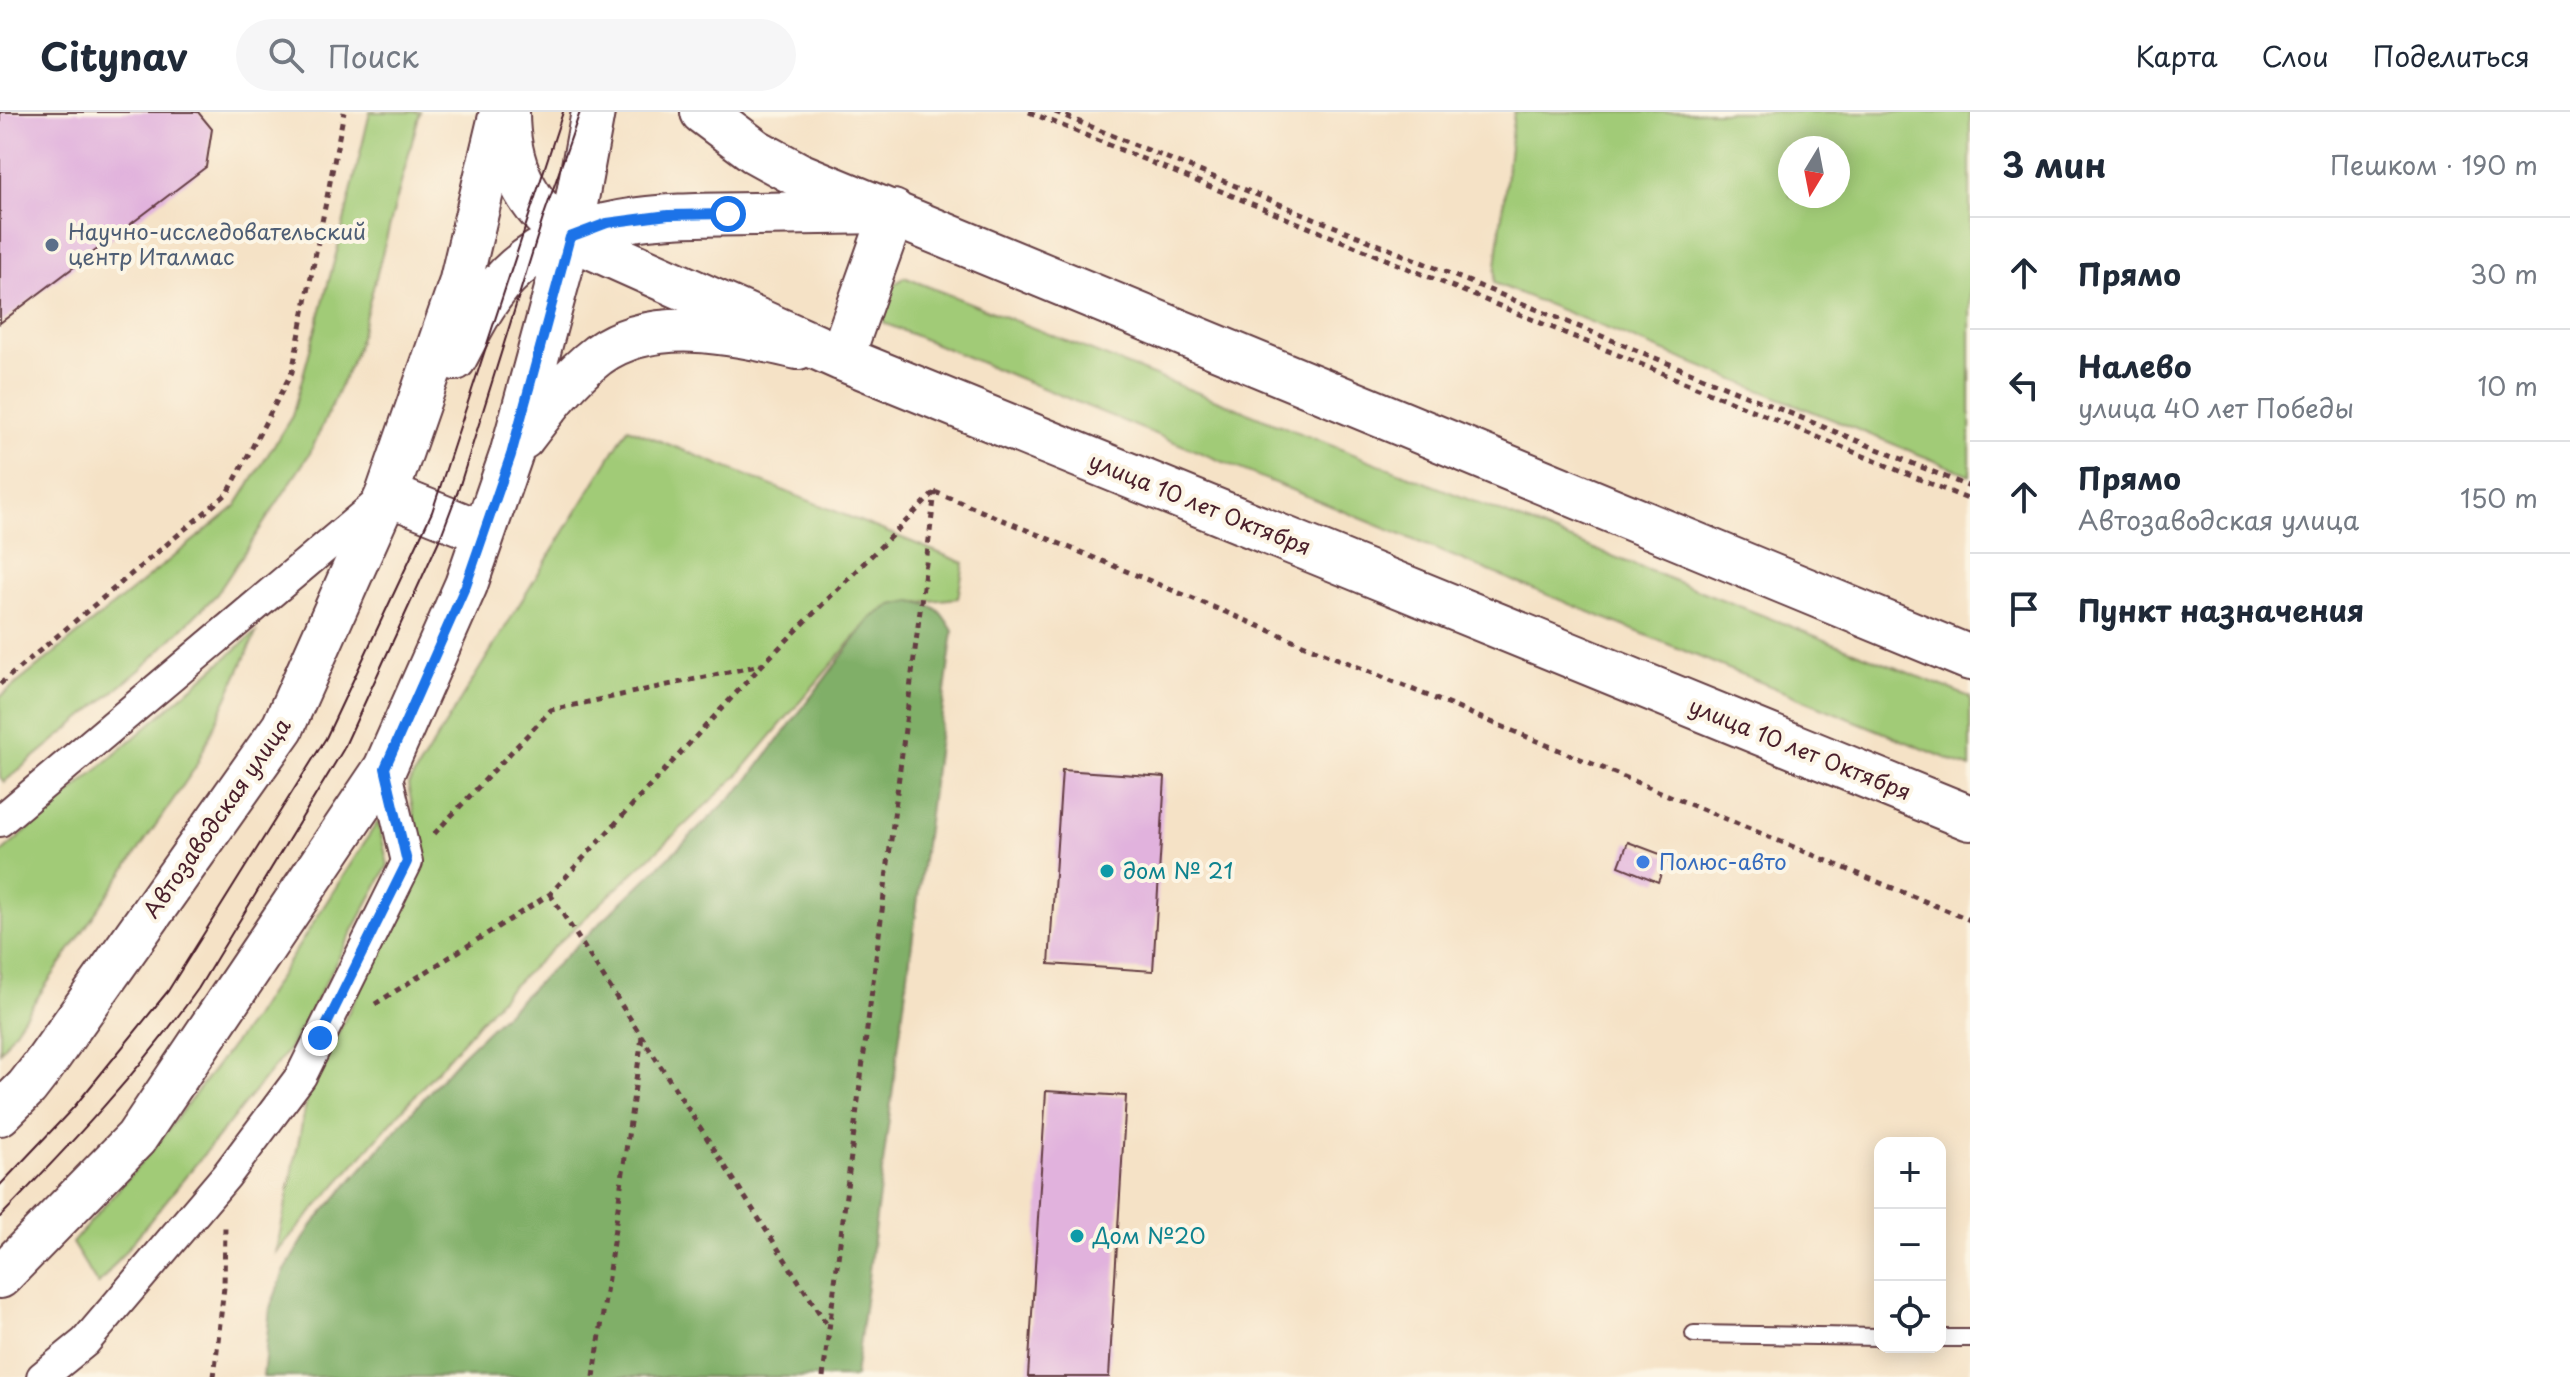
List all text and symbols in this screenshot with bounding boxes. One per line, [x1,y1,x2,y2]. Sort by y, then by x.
search box [236,19,796,91]
text: Citynav [40,27,188,84]
icon: search [264,33,308,77]
text: Поиск [328,33,419,78]
text: Карта [2135,34,2218,77]
text: Слои [2262,34,2329,77]
text: Поделиться [2373,34,2530,77]
north arrow [1778,136,1850,208]
text: 3 мин [2002,138,2106,190]
text: Пешком · 190 m [2330,145,2538,184]
route start [710,196,746,232]
place label: Научно-исследовательский центр Италмас [68,214,366,272]
marker: Научно-исследовательский центр Италмас [43,236,61,254]
icon: ahead [2002,251,2046,295]
text: Прямо [2078,251,2181,296]
text: 30 m [2470,254,2538,293]
text: Налево [2078,343,2192,388]
icon: left [2002,363,2046,407]
text: 10 m [2477,366,2538,405]
text: улица 40 лет Победы [2078,388,2354,427]
street label: улица 10 лет Октября [1085,443,1316,562]
text: Прямо [2078,455,2181,500]
icon: ahead [2002,475,2046,519]
text: 150 m [2460,478,2538,517]
text: Автозаводская улица [2078,500,2359,539]
icon: arrive [2002,587,2046,631]
text: Пункт назначения [2078,587,2364,632]
street label: улица 10 лет Октября [1685,688,1916,807]
street label: Автозаводская улица [134,710,298,924]
place label: Полюс-авто [1659,844,1787,877]
place label: дом № 21 [1123,853,1233,886]
marker: Полюс-авто [1634,853,1652,871]
marker: дом № 21 [1098,862,1116,880]
route end [302,1020,338,1056]
map controls [1874,1137,1946,1353]
button: + [1874,1137,1946,1209]
button: − [1874,1209,1946,1281]
place label: Дом №20 [1092,1218,1206,1251]
marker: Дом №20 [1068,1227,1086,1245]
button: locate [1874,1281,1946,1353]

